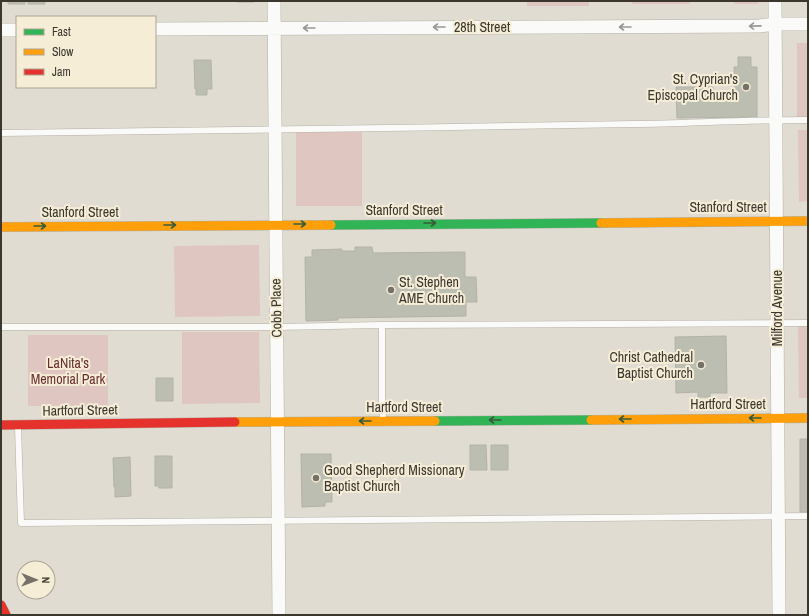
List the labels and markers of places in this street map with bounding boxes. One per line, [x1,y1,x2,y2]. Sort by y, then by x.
place label: St. Cyprian's Episcopal Church [647,70,738,104]
marker: St. Cyprian's Episcopal Church [741,82,751,92]
place label: St. Stephen AME Church [398,273,464,307]
marker: St. Stephen AME Church [386,285,396,295]
place label: Christ Cathedral Baptist Church [609,348,693,382]
marker: Christ Cathedral Baptist Church [696,360,706,370]
place label: Good Shepherd Missionary Baptist Church [324,461,465,495]
marker: Good Shepherd Missionary Baptist Church [311,473,321,483]

